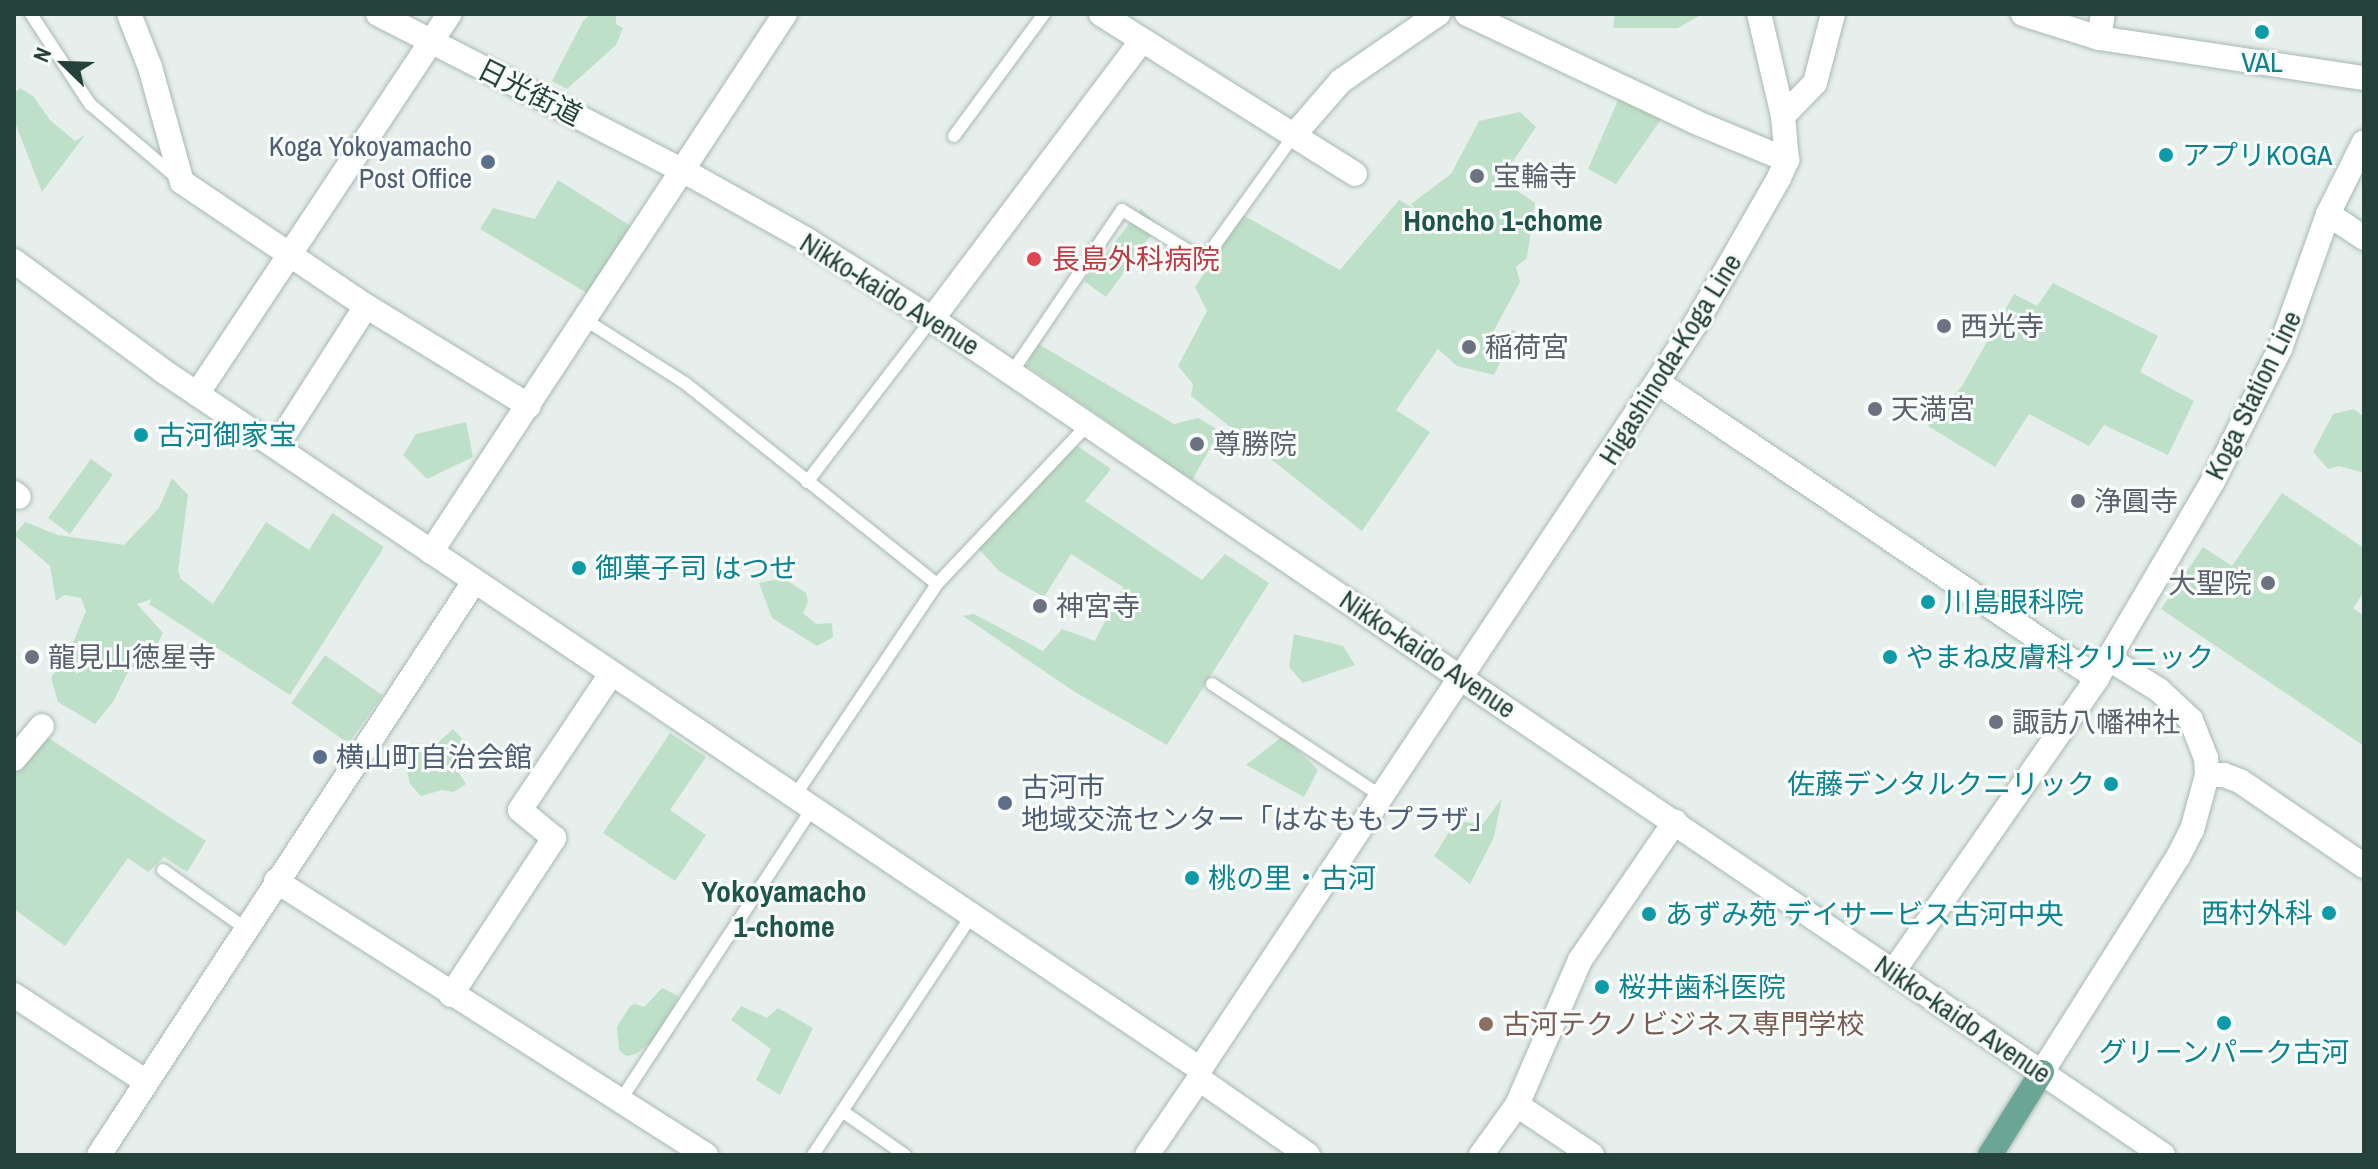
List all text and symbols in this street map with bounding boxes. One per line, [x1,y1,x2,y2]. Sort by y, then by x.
marker: VAL [2253,23,2271,41]
north arrow [24,24,104,104]
text: N [26,43,58,66]
place label: VAL [2241,45,2283,79]
street label: 日光街道 [472,52,588,132]
place label: Koga Yokoyamacho Post Office [268,129,472,195]
place label: アプリKOGA [2182,138,2332,172]
marker: アプリKOGA [2157,146,2175,164]
marker: Koga Yokoyamacho Post Office [479,153,497,171]
place label: 宝輪寺 [1493,159,1577,193]
marker: 宝輪寺 [1468,167,1486,185]
district label: Honcho 1-chome [1403,202,1603,238]
street label: Nikko-kaido Avenue [794,225,986,363]
place label: 長島外科病院 [1052,242,1220,276]
street label: Higashinoda-Koga Line [1591,247,1749,471]
marker: 長島外科病院 [1023,248,1045,270]
street label: Koga Station Line [2198,305,2308,485]
place label: 西光寺 [1960,309,2044,343]
marker: 西光寺 [1935,317,1953,335]
place label: 稲荷宮 [1485,330,1569,364]
marker: 稲荷宮 [1460,338,1478,356]
place label: 天満宮 [1891,392,1975,426]
marker: 天満宮 [1866,400,1884,418]
place label: 古河御家宝 [157,418,297,452]
marker: 古河御家宝 [132,426,150,444]
place label: 尊勝院 [1213,427,1297,461]
marker: 尊勝院 [1188,435,1206,453]
place label: 浄圓寺 [2094,484,2178,518]
marker: 浄圓寺 [2069,492,2087,510]
place label: 御菓子司 はつせ [595,551,797,585]
marker: 御菓子司 はつせ [570,559,588,577]
place label: 大聖院 [2168,566,2252,600]
marker: 大聖院 [2259,574,2277,592]
street label: Nikko-kaido Avenue [1333,582,1523,726]
place label: 川島眼科院 [1944,585,2084,619]
place label: 神宮寺 [1056,589,1140,623]
marker: 川島眼科院 [1919,593,1937,611]
marker: 神宮寺 [1031,597,1049,615]
place label: 龍見山徳星寺 [48,640,216,674]
place label: やまね皮膚科クリニック [1906,640,2214,674]
marker: 龍見山徳星寺 [23,648,41,666]
marker: やまね皮膚科クリニック [1881,648,1899,666]
place label: 諏訪八幡神社 [2012,705,2180,739]
marker: 諏訪八幡神社 [1987,713,2005,731]
place label: 横山町自治会館 [336,740,532,774]
marker: 横山町自治会館 [311,748,329,766]
place label: 佐藤デンタルクニリック [1787,767,2095,801]
place label: 古河市 地域交流センター「はなももプラザ」 [1021,770,1497,836]
marker: 佐藤デンタルクニリック [2102,775,2120,793]
marker: 古河市 地域交流センター「はなももプラザ」 [996,794,1014,812]
place label: 桃の里・古河 [1208,861,1376,895]
marker: 桃の里・古河 [1183,869,1201,887]
district label: Yokoyamacho 1-chome [702,873,866,944]
place label: 西村外科 [2201,896,2313,930]
place label: あずみ苑 デイサービス古河中央 [1665,897,2063,931]
marker: 西村外科 [2320,904,2338,922]
marker: あずみ苑 デイサービス古河中央 [1640,905,1658,923]
street label: Nikko-kaido Avenue [1868,947,2058,1091]
place label: 桜井歯科医院 [1618,970,1786,1004]
marker: 桜井歯科医院 [1593,978,1611,996]
place label: 古河テクノビジネス専門学校 [1502,1007,1866,1041]
marker: グリーンパーク古河 [2215,1014,2233,1032]
marker: 古河テクノビジネス専門学校 [1477,1015,1495,1033]
place label: グリーンパーク古河 [2098,1035,2350,1069]

